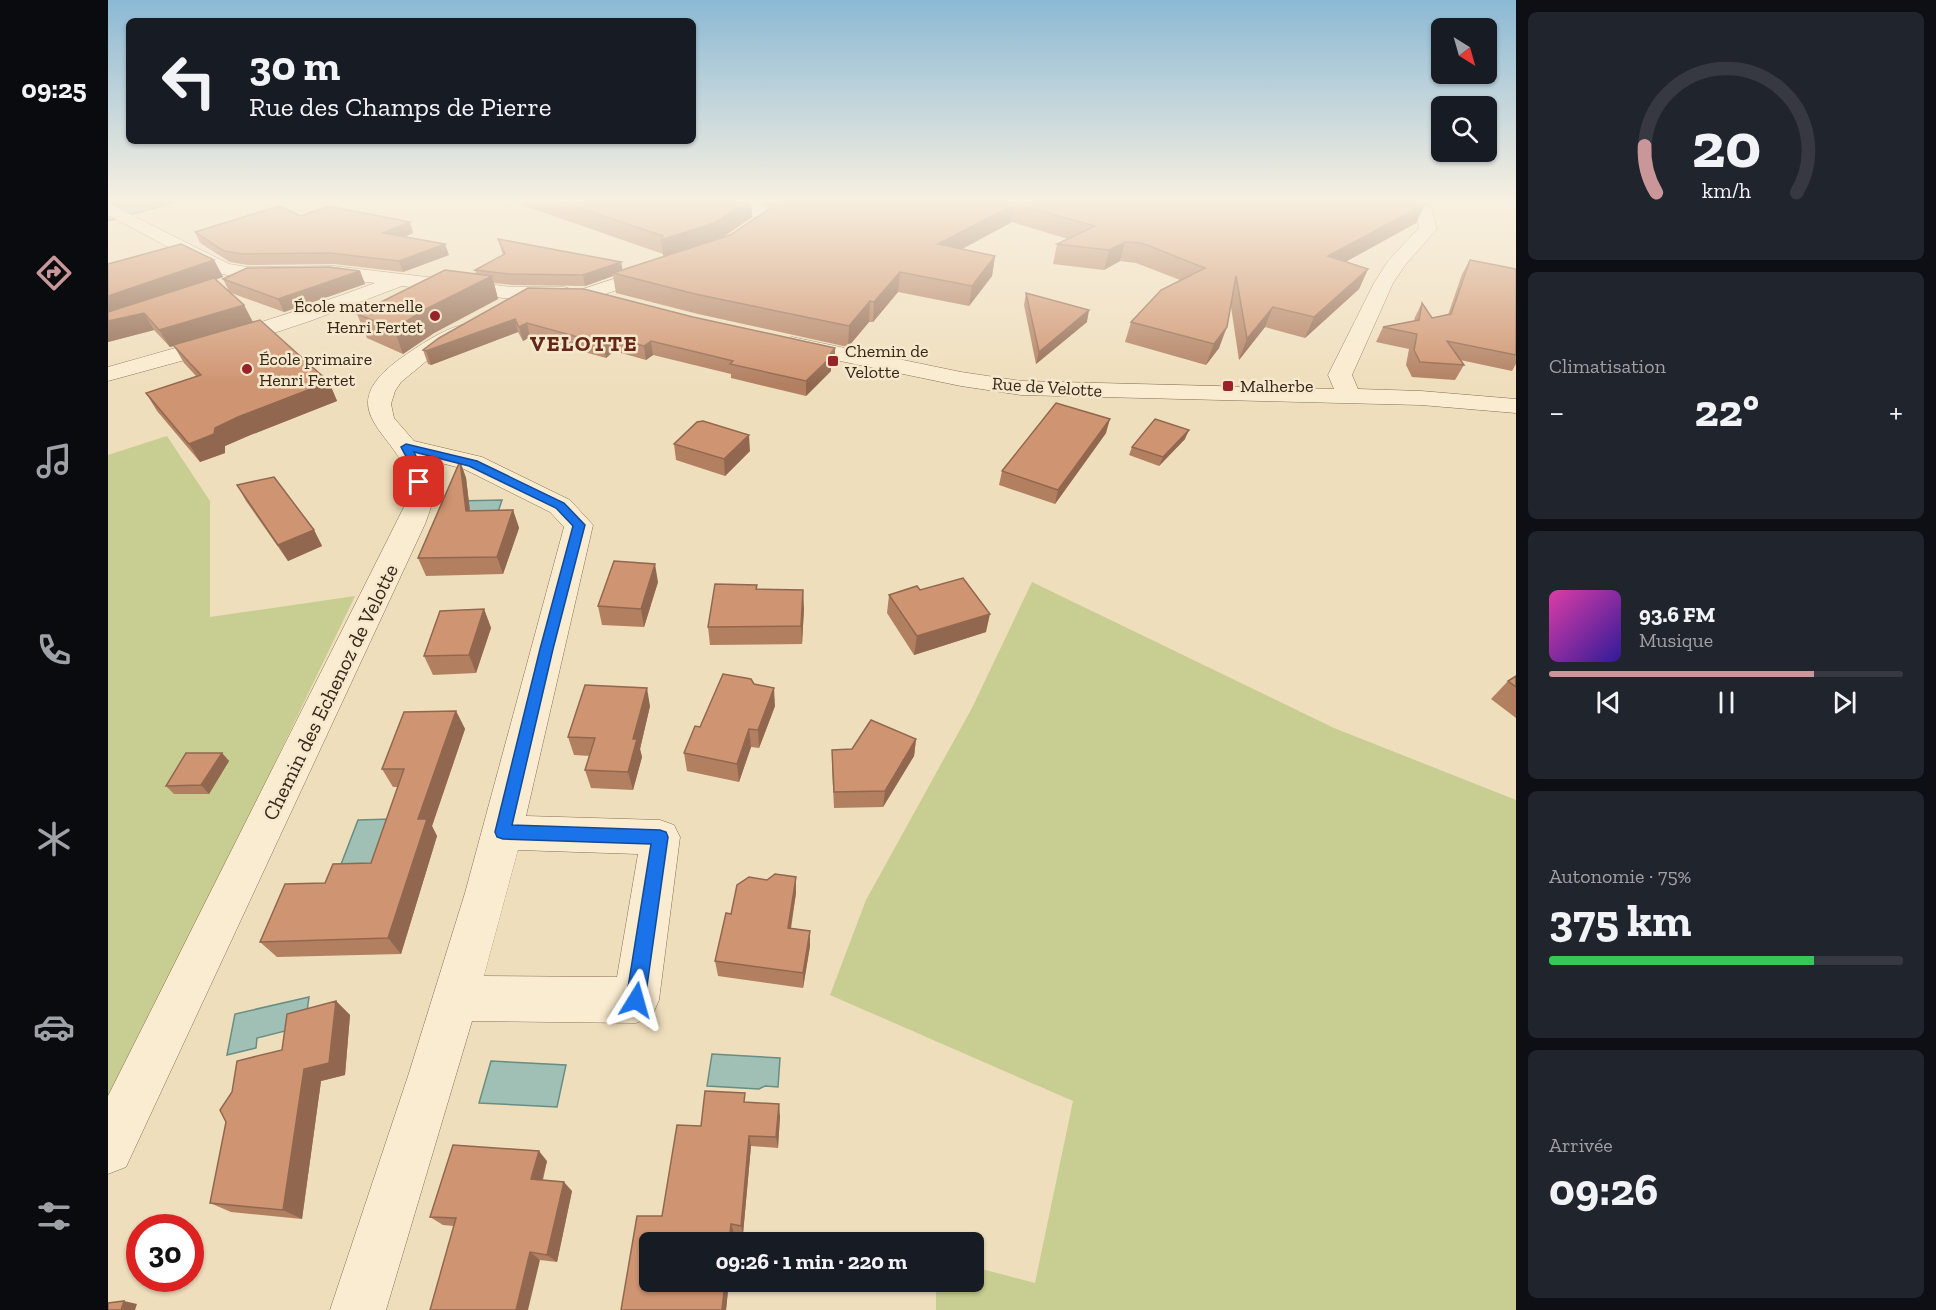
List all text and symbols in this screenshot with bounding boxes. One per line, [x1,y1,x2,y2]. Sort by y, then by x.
north arrow [1431,18,1497,84]
map controls [1431,18,1497,162]
text: 30 m [249,40,340,91]
icon: left [150,42,228,120]
text: 09:25 [21,73,87,105]
text: Rue des Champs de Pierre [249,91,552,123]
button: search [1431,96,1497,162]
text: 20 [1691,108,1761,183]
text: km/h [1702,178,1750,203]
icon: directions [33,252,75,294]
place label: École maternelle Henri Fertet [294,295,423,338]
marker: École maternelle Henri Fertet [428,309,442,323]
district label: VELOTTE [530,330,638,357]
place label: Chemin de Velotte [844,340,928,383]
place label: École primaire Henri Fertet [259,348,372,391]
marker: Chemin de Velotte [826,354,840,368]
text: Climatisation [1549,354,1666,378]
marker: École primaire Henri Fertet [240,362,254,376]
street label: Rue de Velotte [991,372,1103,402]
place label: Malherbe [1240,375,1313,397]
marker: Malherbe [1221,379,1235,393]
text: 22° [1694,384,1759,438]
text: − [1549,392,1564,431]
text: + [1889,392,1903,431]
icon: music [33,440,75,482]
pin [393,456,444,507]
icon: arrive [402,465,435,498]
street label: Chemin des Echenoz de Velotte [257,560,403,824]
text: 93.6 FM [1639,601,1715,628]
text: Musique [1639,628,1713,652]
icon: phone [33,629,75,671]
icon: previous [1592,686,1625,719]
icon: pause [1710,686,1743,719]
icon: next [1828,686,1861,719]
icon: climate [33,818,75,860]
text: Autonomie · 75% [1549,864,1691,888]
text: 375 km [1549,894,1691,948]
position arrow [604,968,668,1032]
icon: car [33,1006,75,1048]
text: Arrivée [1549,1133,1613,1157]
text: 09:26 [1549,1163,1658,1217]
icon: filters [33,1195,75,1237]
speed limit sign: 30 [126,1214,204,1292]
text: 09:26 · 1 min · 220 m [716,1248,907,1275]

